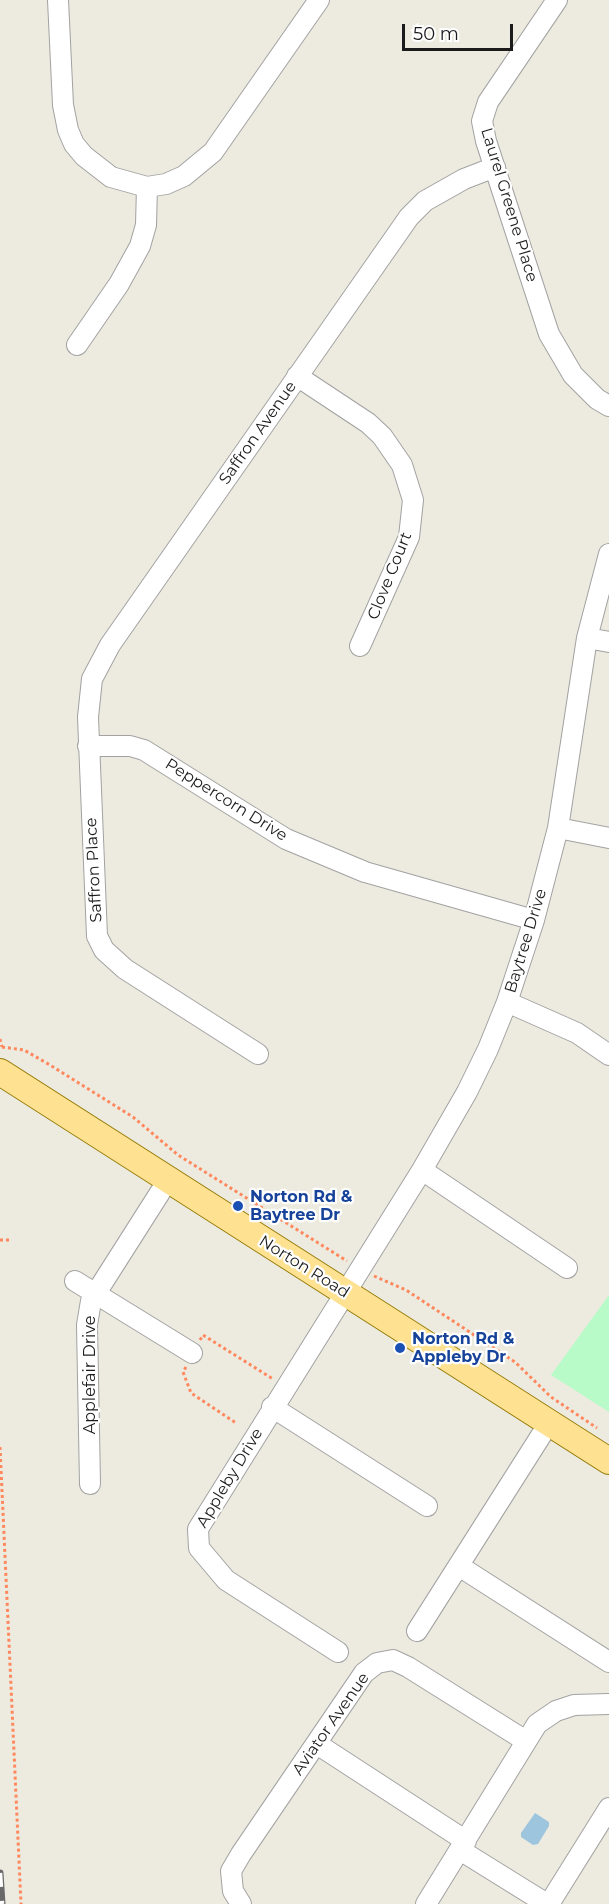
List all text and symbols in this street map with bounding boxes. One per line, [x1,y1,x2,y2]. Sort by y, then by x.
scale bar [405,12,516,50]
text: 50 m [413,23,459,45]
street label: Laurel Greene Place [476,126,542,284]
street label: Saffron Avenue [215,378,301,488]
street label: Clove Court [364,529,416,623]
street label: Peppercorn Drive [161,755,291,845]
street label: Saffron Place [82,817,106,923]
street label: Baytree Drive [501,887,551,995]
place label: Norton Rd & Baytree Dr [250,1187,352,1225]
marker: Norton Rd & Baytree Dr [231,1199,245,1213]
street label: Norton Road [255,1232,353,1302]
street label: Applefair Drive [80,1316,100,1434]
place label: Norton Rd & Appleby Dr [412,1329,514,1367]
marker: Norton Rd & Appleby Dr [393,1341,407,1355]
street label: Appleby Drive [193,1425,267,1531]
street label: Aviator Avenue [289,1669,373,1779]

